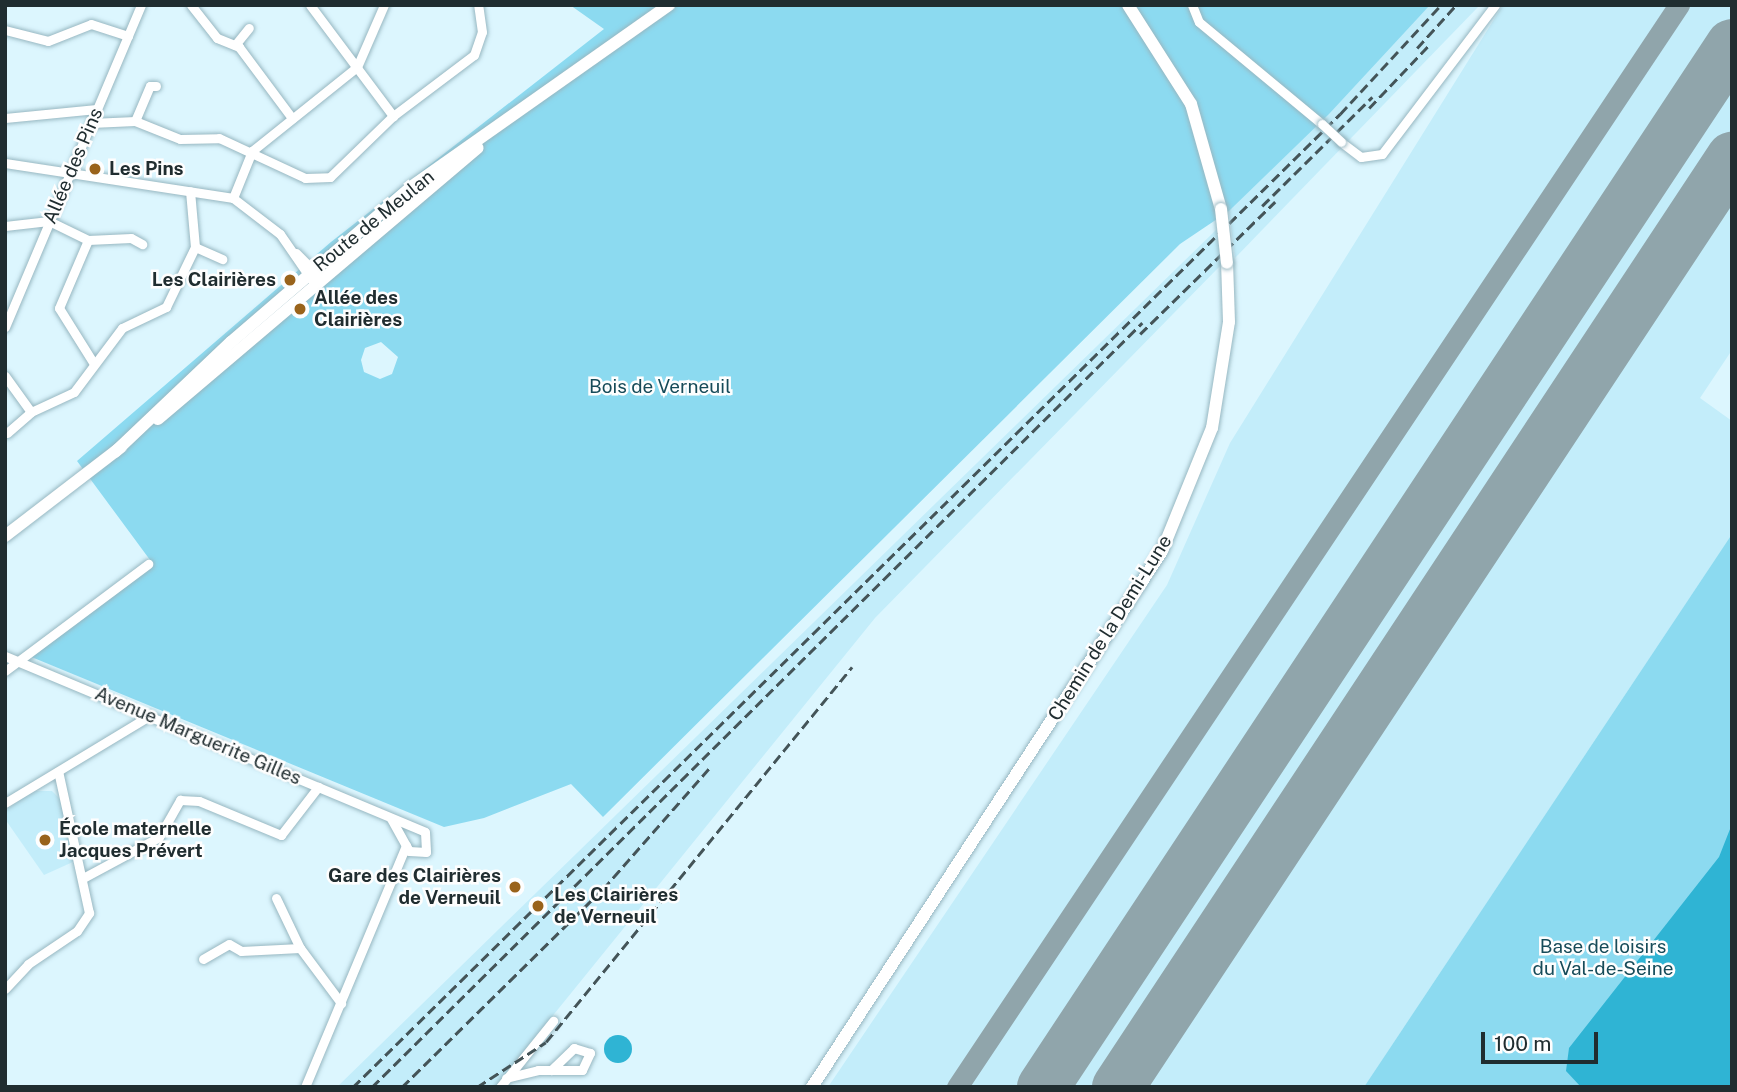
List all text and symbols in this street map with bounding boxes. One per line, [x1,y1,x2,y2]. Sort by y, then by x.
street label: Allée des Pins [38,104,108,228]
place label: Les Pins [109,158,184,180]
marker: Les Pins [87,161,103,177]
street label: Route de Meulan [309,165,439,277]
place label: Les Clairières [152,269,276,291]
marker: Les Clairières [282,272,298,288]
place label: Allée des Clairières [314,287,402,331]
marker: Allée des Clairières [292,301,308,317]
park label: Bois de Verneuil [589,376,731,398]
street label: Chemin de la Demi-Lune [1043,531,1177,725]
street label: Avenue Marguerite Gilles [91,682,305,790]
place label: École maternelle Jacques Prévert [59,818,212,862]
marker: École maternelle Jacques Prévert [37,832,53,848]
place label: Gare des Clairières de Verneuil [328,865,501,909]
marker: Gare des Clairières de Verneuil [507,879,523,895]
place label: Les Clairières de Verneuil [554,884,678,928]
marker: Les Clairières de Verneuil [528,896,548,916]
park label: Base de loisirs du Val-de-Seine [1532,936,1674,980]
scale bar [1485,1018,1602,1062]
text: 100 m [1494,1031,1551,1056]

